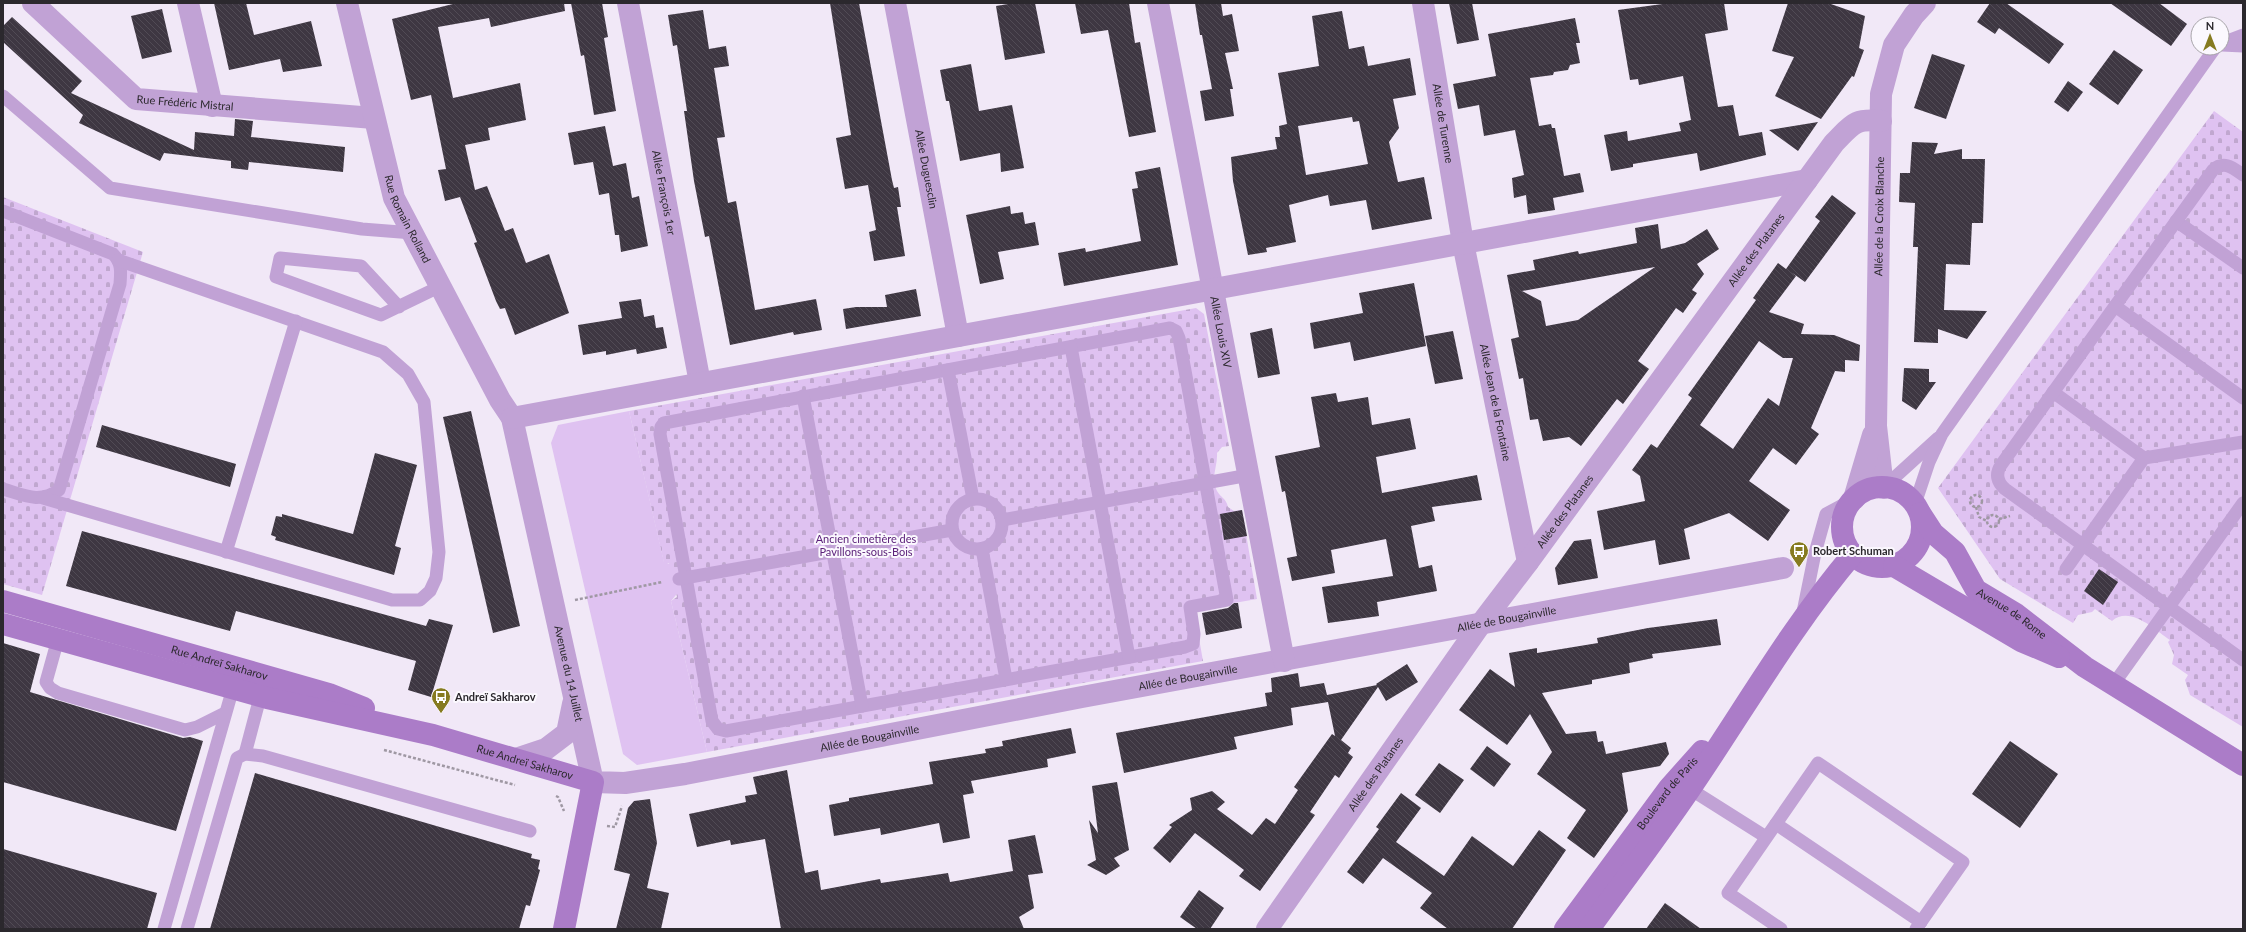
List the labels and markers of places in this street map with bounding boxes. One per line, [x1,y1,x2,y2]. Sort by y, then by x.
bus stop icon: Robert Schuman [1788,540,1810,568]
place label: Robert Schuman [1813,544,1894,557]
bus stop icon: Andreï Sakharov [430,686,452,714]
place label: Andreï Sakharov [454,690,536,703]

